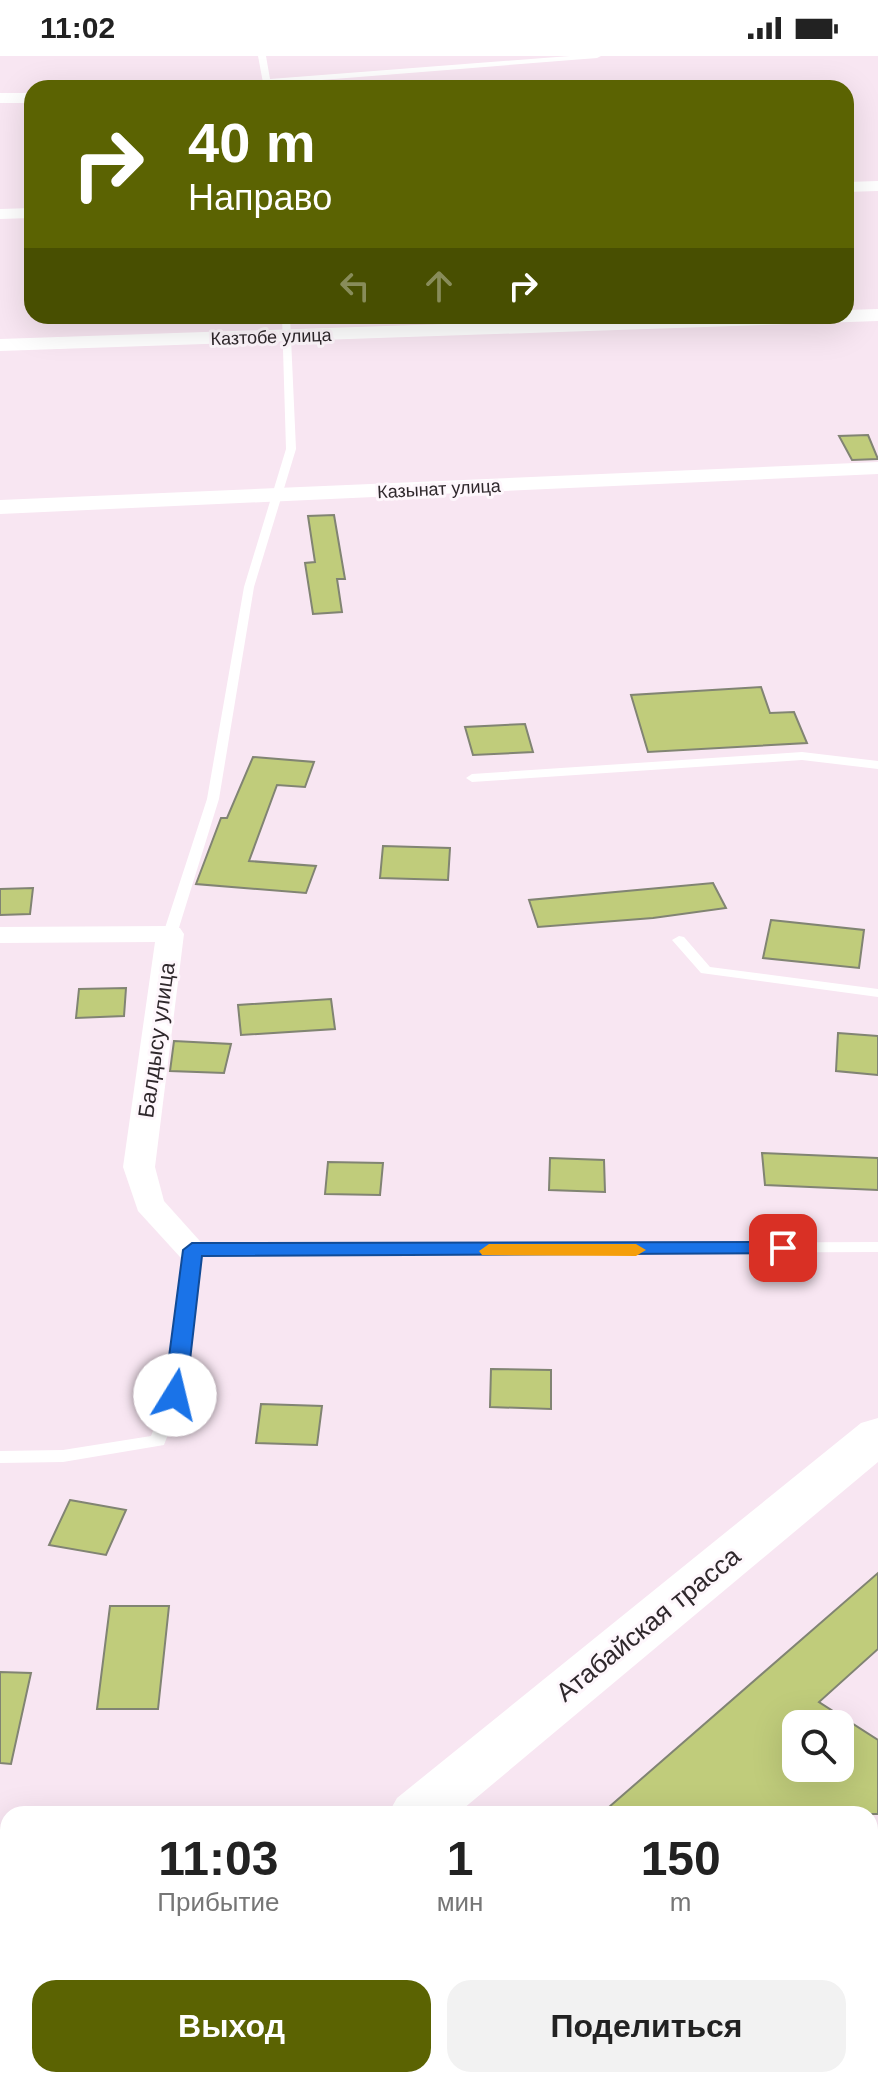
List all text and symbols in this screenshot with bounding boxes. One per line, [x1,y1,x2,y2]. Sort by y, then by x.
text: 11:02 [40,11,115,44]
text: 40 m [188,111,316,174]
icon: right [56,112,160,216]
text: Направо [188,177,332,218]
icon: left [333,264,377,308]
icon: ahead [417,264,461,308]
icon: right [501,264,545,308]
street label: Казтобе улица [210,325,333,349]
street label: Казынат улица [377,476,502,502]
street label: Балдысу улица [133,960,180,1119]
pin [749,1214,817,1282]
icon: arrive [761,1226,805,1270]
position arrow [133,1353,217,1437]
street label: Атабайская трасса [550,1540,747,1707]
map controls [782,1710,854,1782]
button: search [782,1710,854,1782]
text: 11:03 [158,1832,278,1885]
text: 1 [447,1832,473,1885]
text: 150 [641,1832,721,1885]
text: Прибытие [157,1887,279,1917]
text: мин [437,1887,483,1917]
text: m [670,1887,692,1917]
button: Выход [32,1980,431,2072]
button: Поделиться [447,1980,846,2072]

